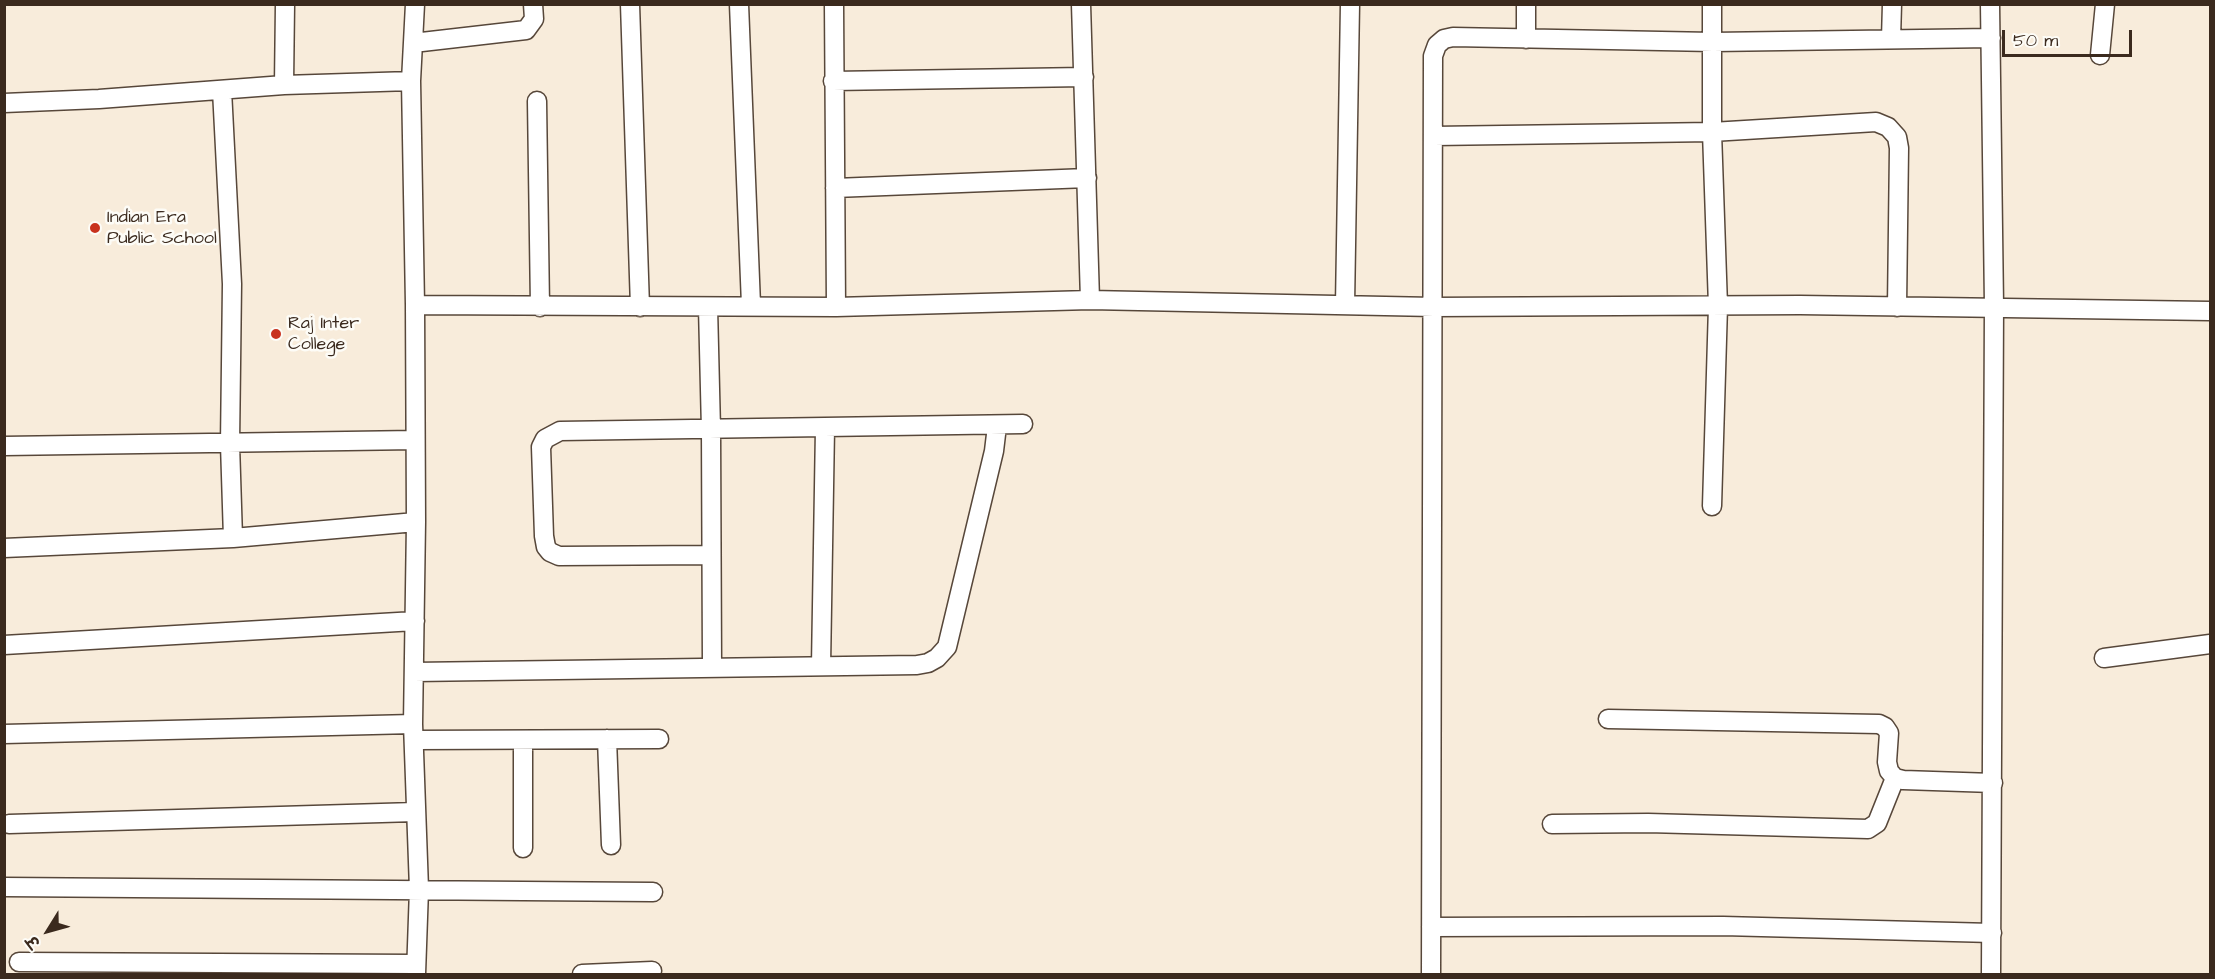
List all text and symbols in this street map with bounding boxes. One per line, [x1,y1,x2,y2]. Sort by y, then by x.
scale bar [2005,18,2136,56]
text: 50 m [2013,28,2058,53]
place label: Indian Era Public School [107,207,217,250]
marker: Indian Era Public School [88,221,102,235]
place label: Raj Inter College [288,313,359,356]
marker: Raj Inter College [269,327,283,341]
north arrow [18,901,78,961]
text: उ [22,931,46,953]

